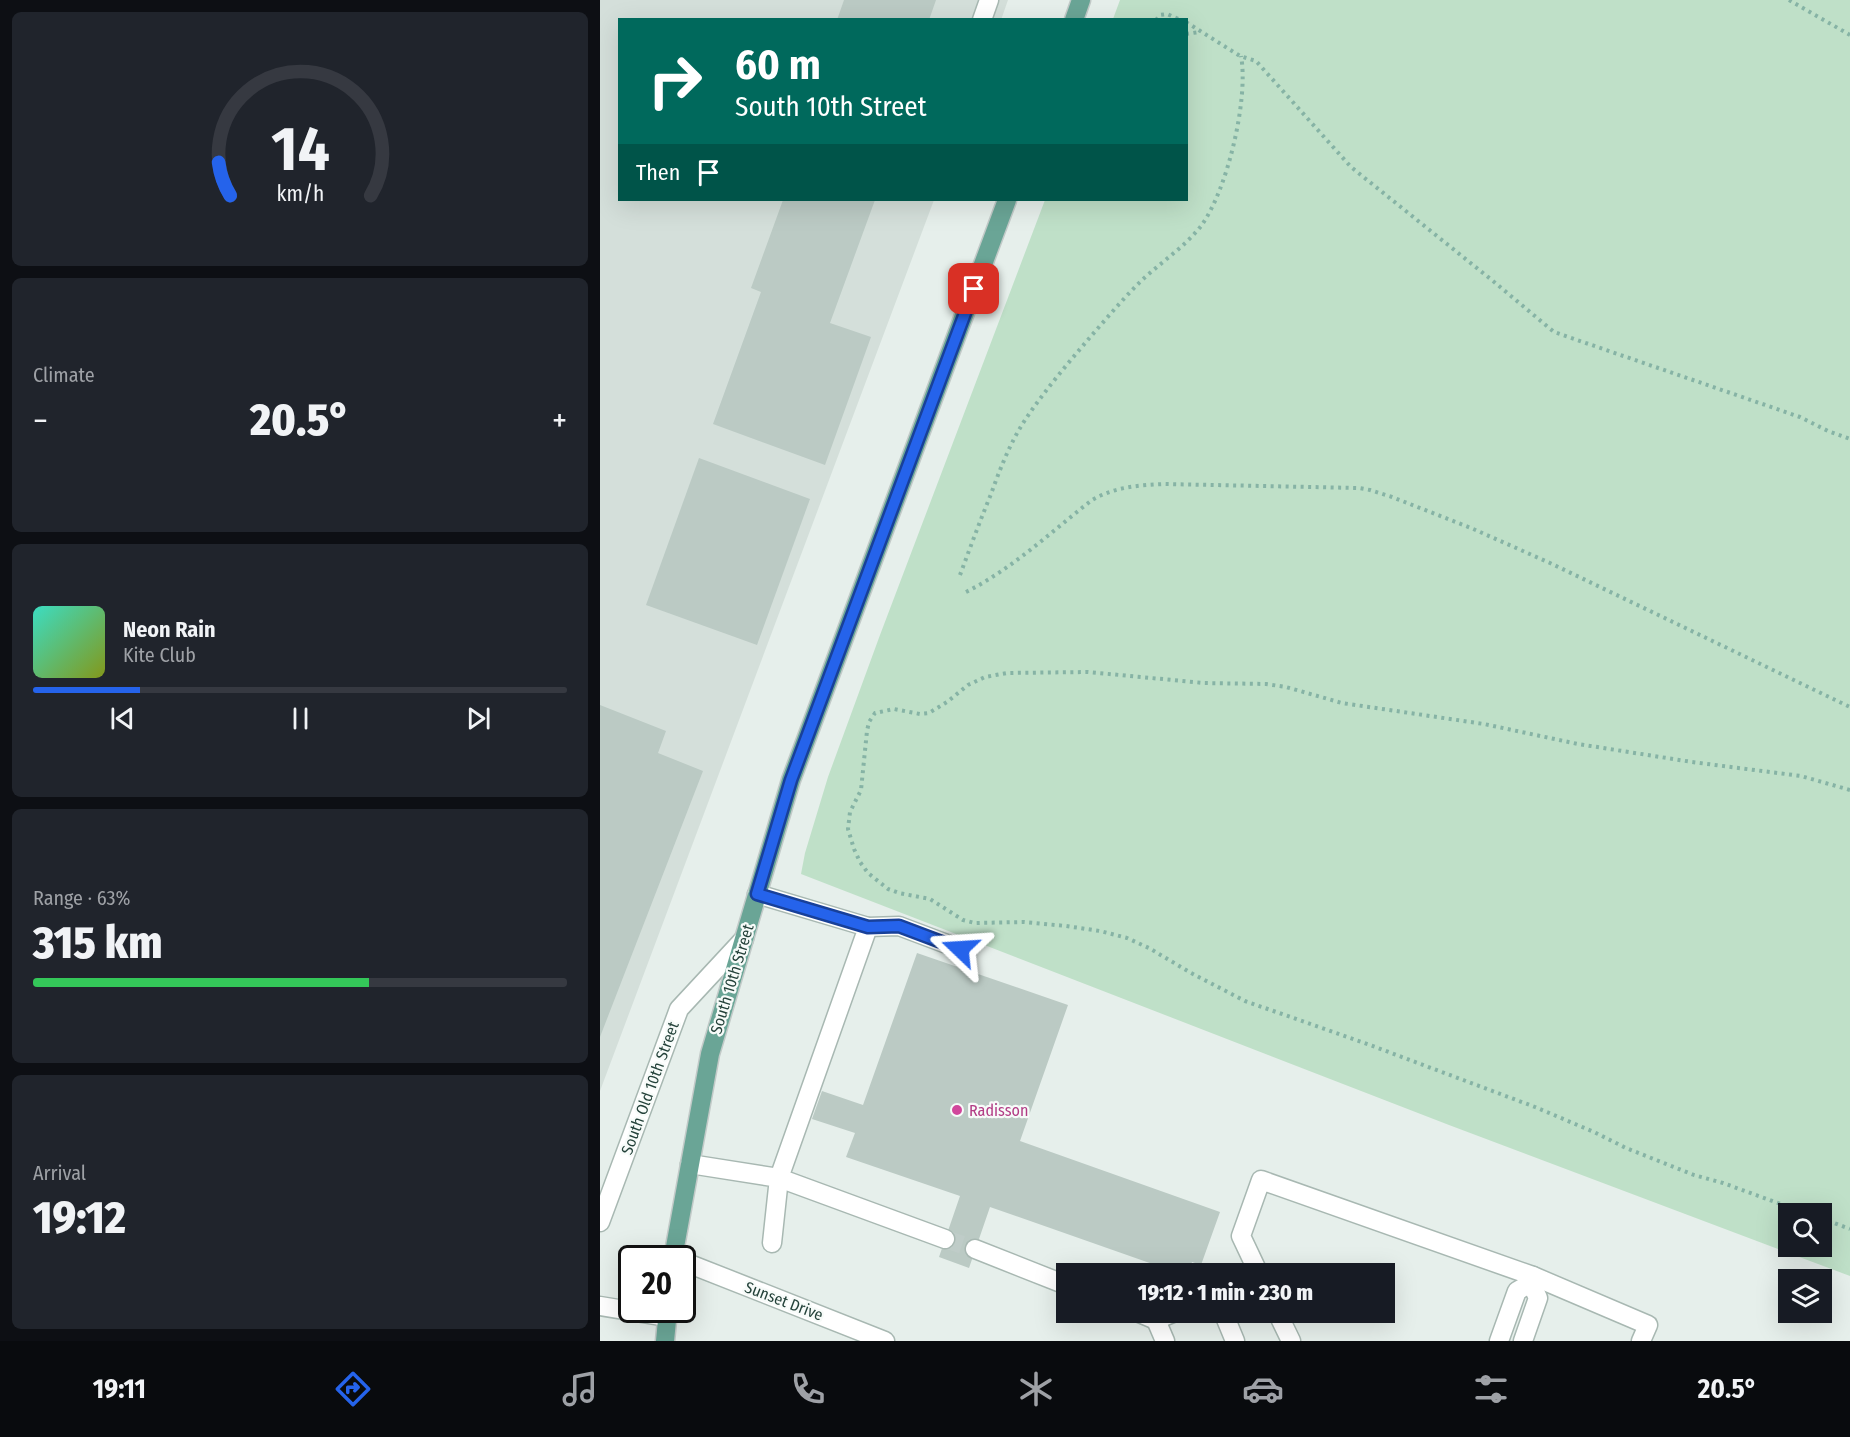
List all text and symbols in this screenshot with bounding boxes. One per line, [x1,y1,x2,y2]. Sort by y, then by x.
text: 60 m [735,40,821,90]
icon: right [636,42,714,120]
text: South 10th Street [735,91,927,123]
text: 14 [271,112,329,187]
icon: arrive [692,156,725,189]
text: Then [636,159,680,186]
text: km/h [276,181,324,207]
pin [948,263,999,314]
icon: arrive [957,272,990,305]
text: Climate [33,363,95,387]
text: 20.5° [250,393,350,447]
text: − [33,401,48,441]
text: + [552,401,567,441]
text: Neon Rain [123,616,216,643]
text: Kite Club [123,643,196,667]
icon: previous [106,702,139,735]
icon: pause [284,702,317,735]
icon: next [462,702,495,735]
text: Range · 63% [33,886,130,910]
text: 315 km [33,916,163,970]
position arrow [928,917,992,981]
street label: South 10th Street [706,921,758,1036]
street label: South Old 10th Street [617,1018,683,1157]
place label: Radisson [969,1101,1028,1120]
marker: Radisson [950,1103,964,1117]
text: Arrival [33,1161,86,1185]
text: 19:12 [33,1191,126,1245]
map controls [1778,1203,1832,1323]
button: search [1778,1203,1832,1257]
speed limit sign: 20 [618,1245,696,1323]
button: layers [1778,1269,1832,1323]
street label: Sunset Drive [742,1277,826,1325]
text: 19:12 · 1 min · 230 m [1138,1279,1313,1306]
icon: directions [332,1368,374,1410]
icon: music [559,1368,601,1410]
icon: phone [787,1368,829,1410]
icon: climate [1015,1368,1057,1410]
icon: car [1242,1368,1284,1410]
icon: filters [1470,1368,1512,1410]
text: 19:11 [93,1373,146,1405]
text: 20.5° [1698,1373,1757,1405]

